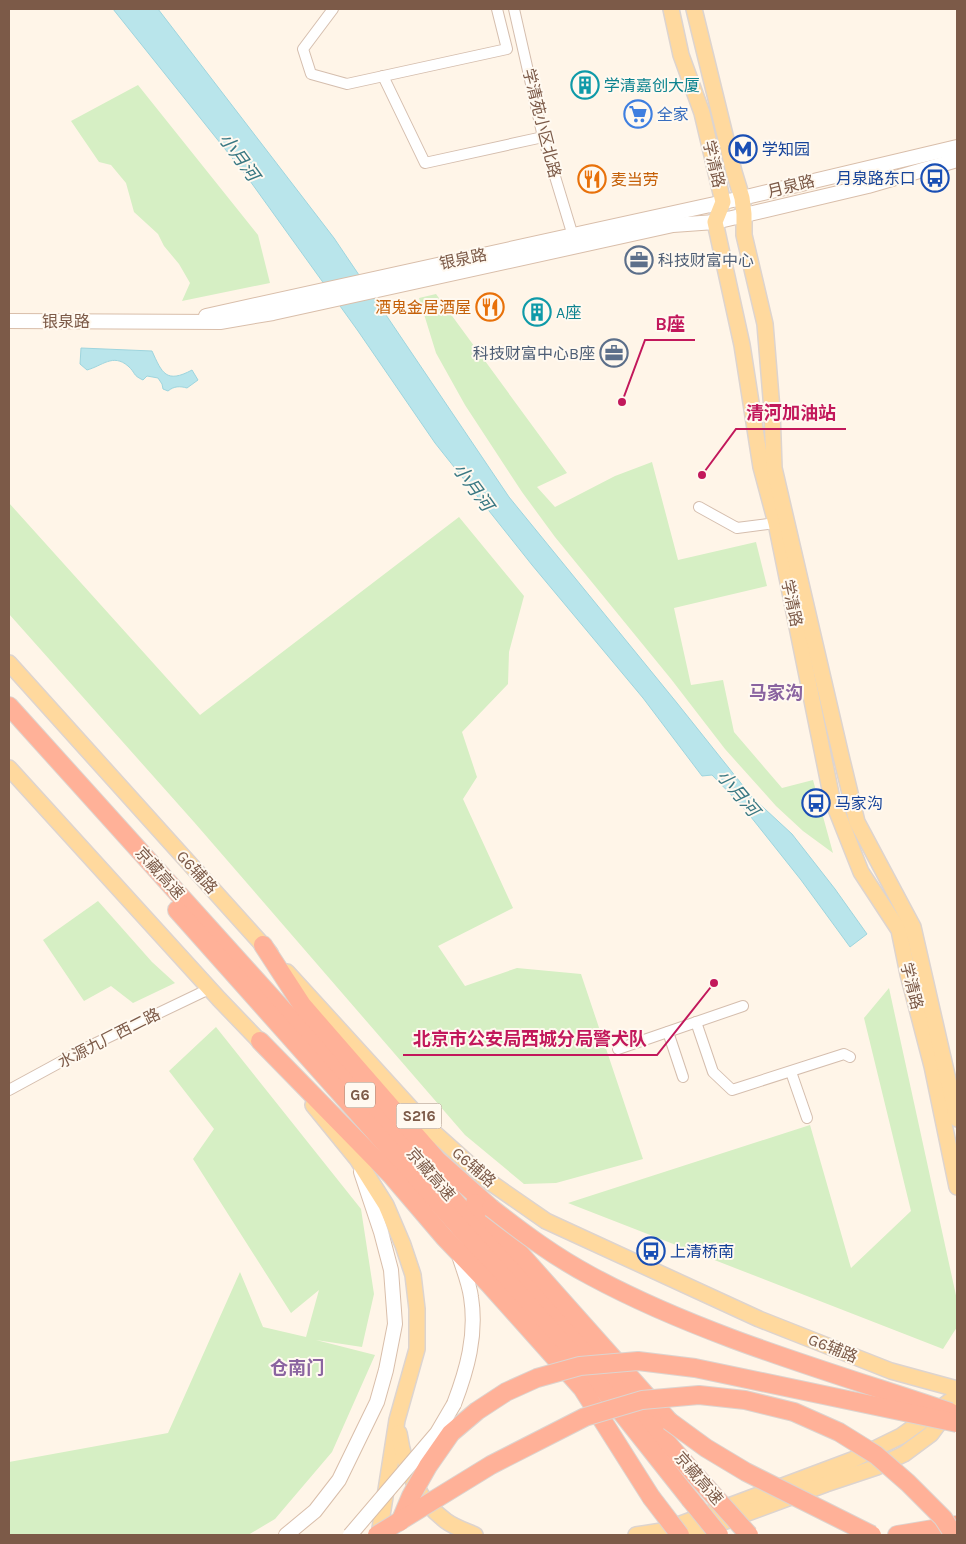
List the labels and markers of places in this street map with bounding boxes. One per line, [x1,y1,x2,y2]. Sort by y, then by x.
building icon: 学清嘉创大厦 [570,70,600,100]
place label: 学清嘉创大厦 [604,76,700,95]
supermarket icon: 全家 [623,99,653,129]
place label: 全家 [657,105,689,124]
metro station icon: 学知园 [728,134,758,164]
place label: 学知园 [762,140,810,159]
bus stop icon: 月泉路东口 [920,163,950,193]
restaurant icon: 麦当劳 [577,164,607,194]
place label: 月泉路东口 [836,169,916,188]
place label: 麦当劳 [611,170,659,189]
office icon: 科技财富中心 [624,245,654,275]
place label: 科技财富中心 [658,251,754,270]
restaurant icon: 酒鬼金居酒屋 [475,292,505,322]
building icon: A座 [522,297,552,327]
place label: 酒鬼金居酒屋 [375,298,471,317]
place label: A座 [556,303,581,322]
callout: B座 [645,307,695,340]
office icon: 科技财富中心B座 [599,338,629,368]
place label: 科技财富中心B座 [473,344,595,363]
callout: 清河加油站 [736,396,846,429]
bus stop icon: 马家沟 [801,788,831,818]
place label: 马家沟 [835,794,883,813]
callout: 北京市公安局西城分局警犬队 [403,1022,657,1055]
bus stop icon: 上清桥南 [636,1236,666,1266]
place label: 上清桥南 [670,1242,734,1261]

